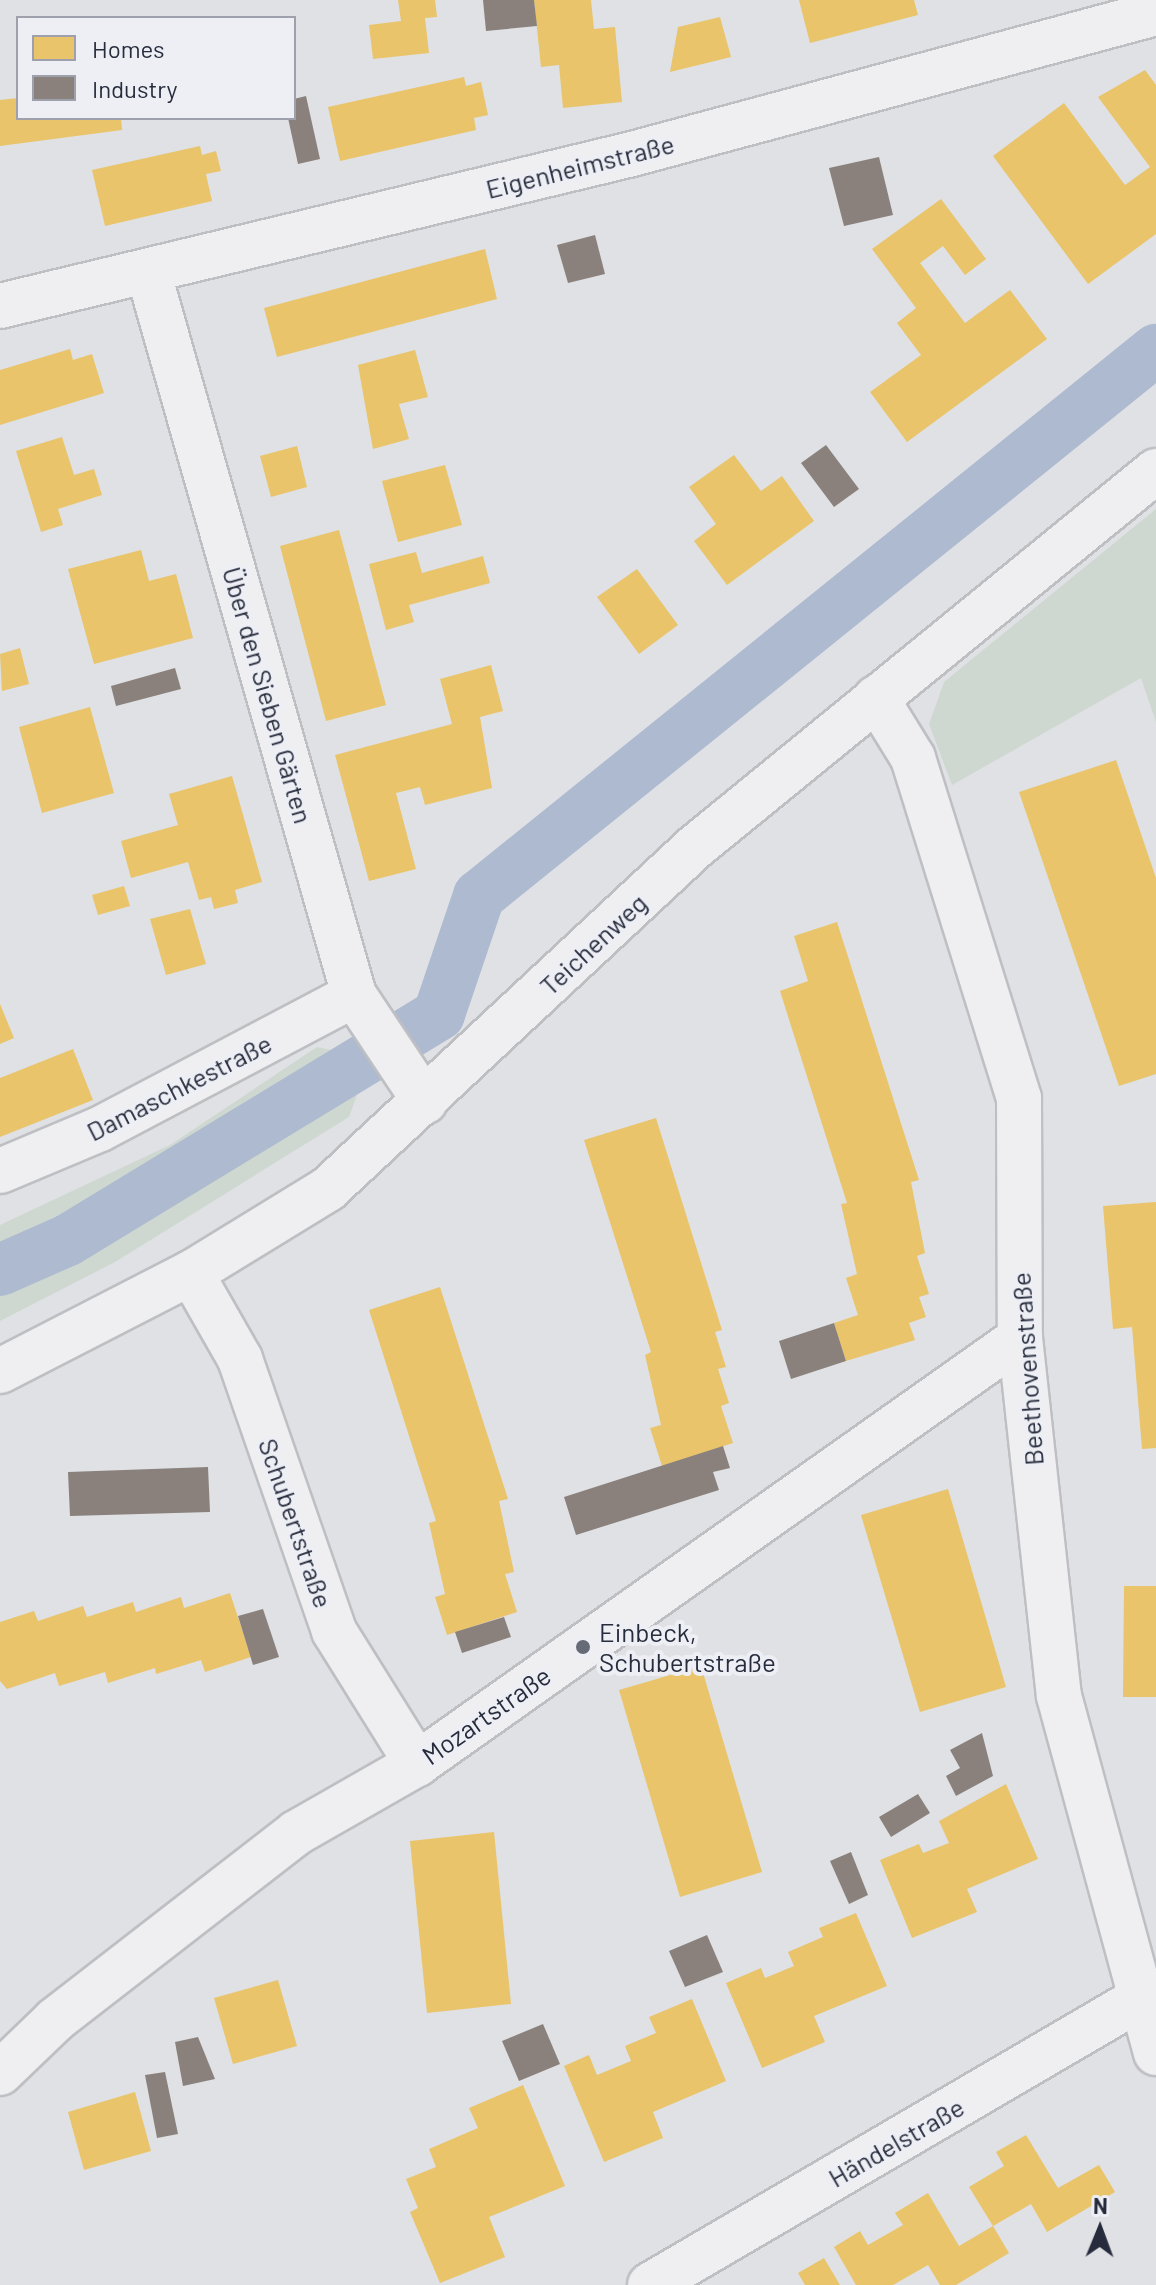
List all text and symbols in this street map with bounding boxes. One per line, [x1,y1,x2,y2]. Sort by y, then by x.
legend [16,16,296,120]
text: Homes [92,34,165,63]
text: Industry [92,74,178,103]
street label: Eigenheimstraße [483,128,677,204]
street label: Über den Sieben Gärten [216,563,320,827]
street label: Teichenweg [533,887,653,1001]
street label: Damaschkestraße [81,1027,277,1147]
street label: Beethovenstraße [1005,1271,1049,1467]
street label: Schubertstraße [252,1434,340,1612]
place label: Einbeck, Schubertstraße [599,1616,776,1678]
marker: Einbeck, Schubertstraße [574,1638,592,1656]
street label: Mozartstraße [416,1659,556,1771]
street label: Händelstraße [823,2091,969,2193]
north arrow [1060,2189,1140,2269]
text: N [1093,2192,1108,2218]

